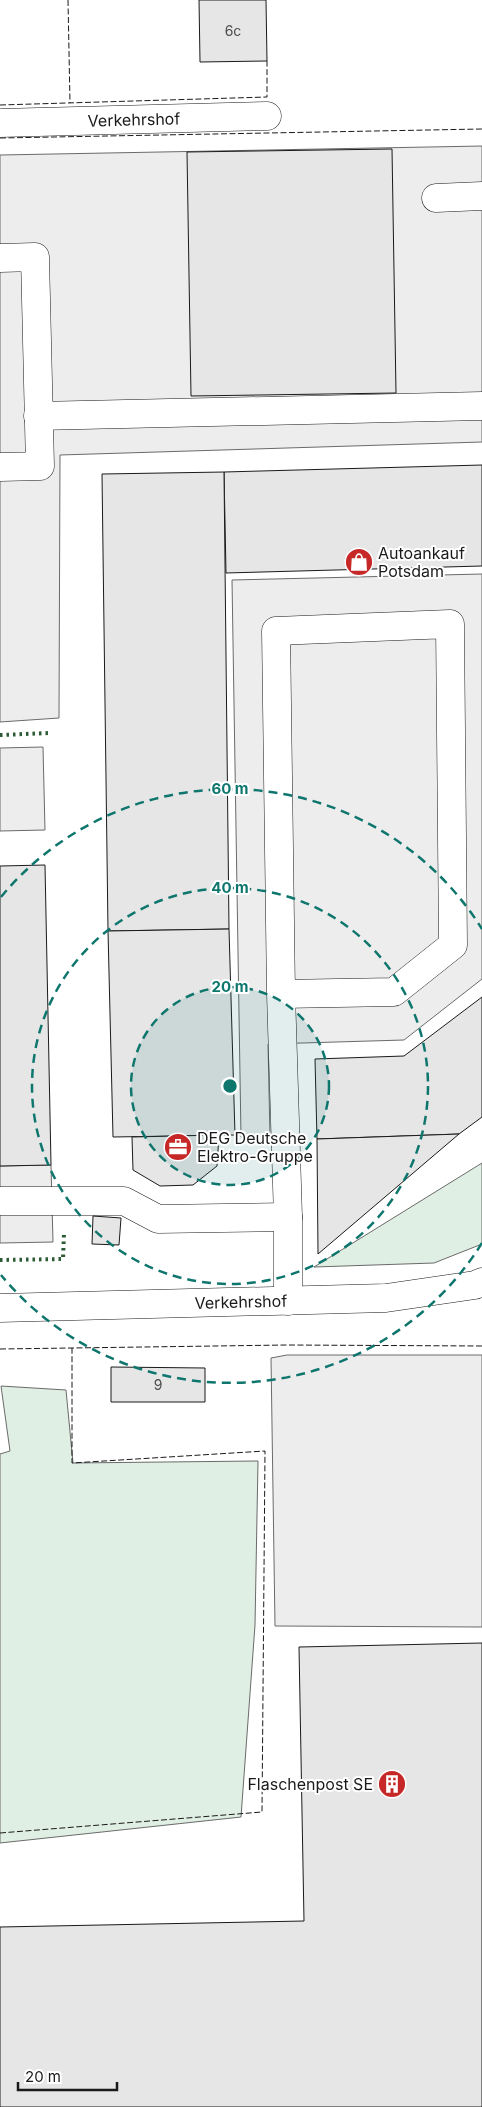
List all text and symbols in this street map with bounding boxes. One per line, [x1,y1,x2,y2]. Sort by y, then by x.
house number: 6c [225,22,241,39]
street label: Verkehrshof [87,108,181,131]
place label: Autoankauf Potsdam [378,543,465,581]
shop icon: Autoankauf Potsdam [344,547,374,577]
text: 60 m [211,779,249,798]
text: 40 m [211,878,249,897]
text: 20 m [212,977,248,996]
centre of rings [221,1077,239,1095]
place label: DEG Deutsche Elektro-Gruppe [197,1128,313,1166]
office icon: DEG Deutsche Elektro-Gruppe [163,1132,193,1162]
street label: Verkehrshof [194,1291,288,1313]
house number: 9 [154,1376,162,1393]
building icon: Flaschenpost SE [377,1769,407,1799]
place label: Flaschenpost SE [247,1774,373,1794]
scale bar [18,2060,116,2092]
text: 20 m [25,2067,61,2086]

